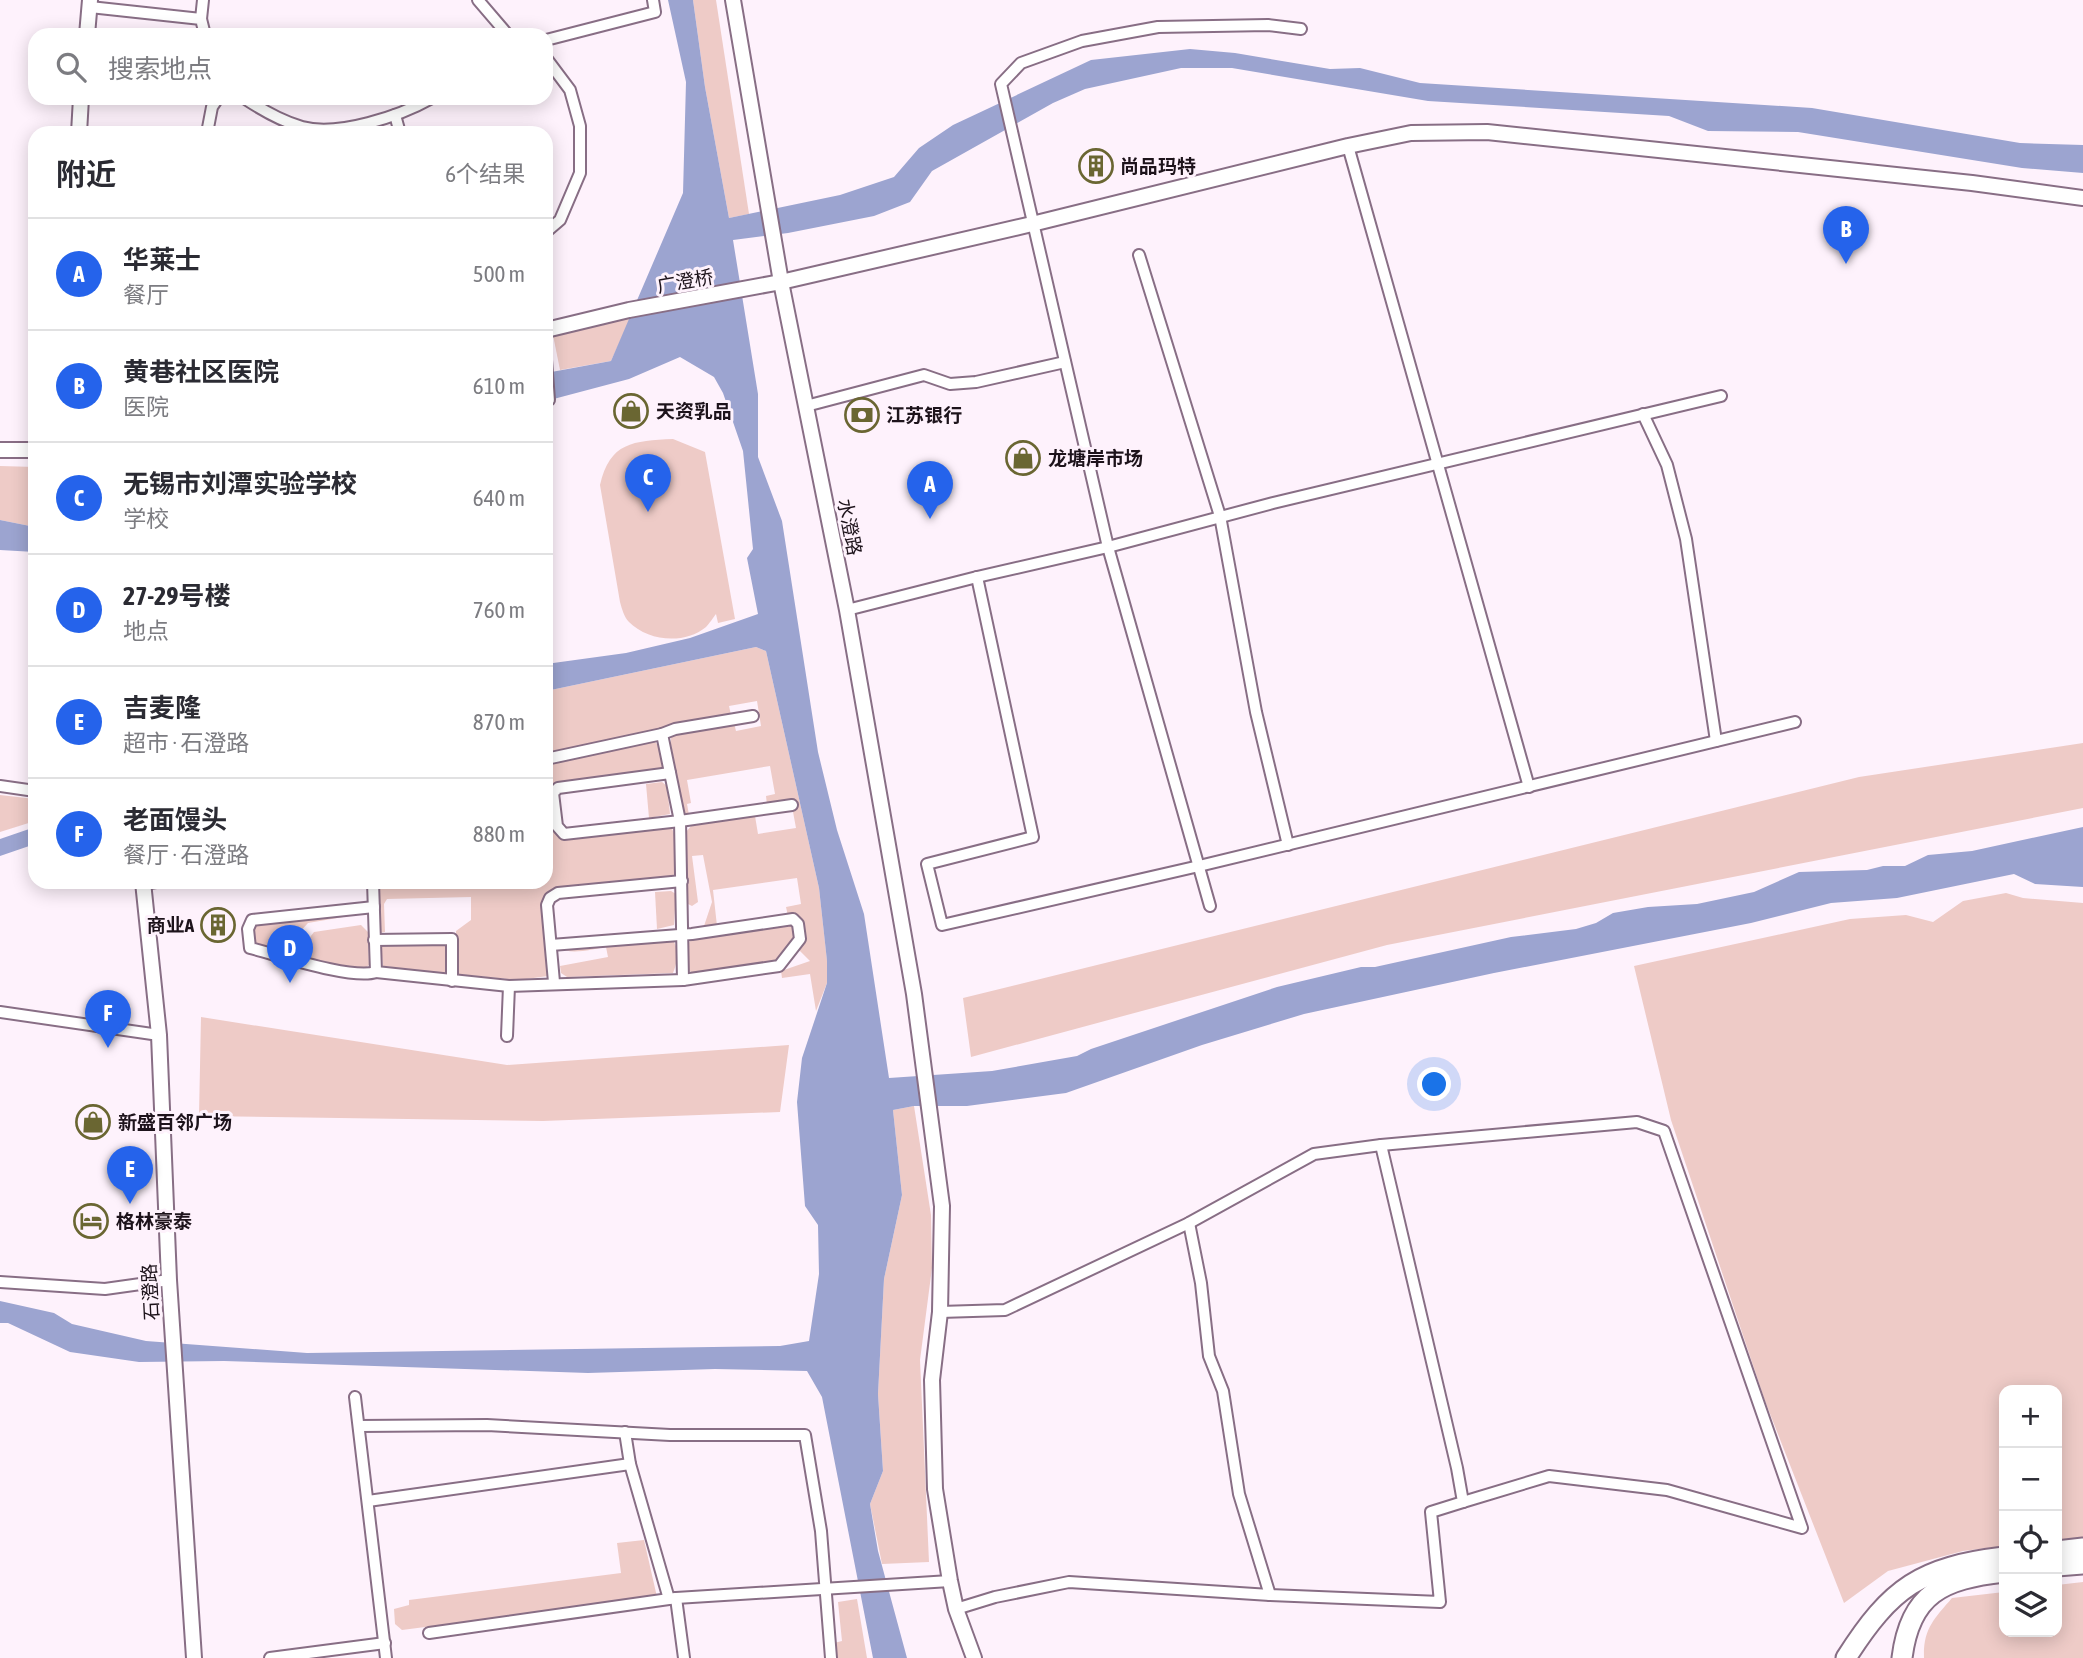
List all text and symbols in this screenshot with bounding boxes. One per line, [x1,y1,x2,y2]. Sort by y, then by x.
search box [28,28,553,105]
icon: search [52,48,90,86]
text: 搜索地点 [108,54,212,84]
building icon: 尚品玛特 [1077,147,1115,185]
place label: 尚品玛特 [1120,155,1196,177]
text: 附近 [56,157,116,191]
text: 6个结果 [445,161,525,187]
pin: B [1823,206,1869,264]
text: 华莱士 [123,245,201,275]
text: A [73,261,85,287]
text: 500 m [473,261,525,287]
street label: 广澄桥 [655,265,715,297]
text: 餐厅 [123,282,169,308]
text: 黄巷社区医院 [123,357,279,387]
text: B [74,373,84,399]
text: 610 m [473,373,525,399]
shop icon: 天资乳品 [612,392,650,430]
text: 医院 [123,394,169,420]
bank icon: 江苏银行 [843,396,881,434]
place label: 天资乳品 [656,400,732,422]
place label: 江苏银行 [886,404,962,426]
shop icon: 龙塘岸市场 [1004,439,1042,477]
place label: 龙塘岸市场 [1048,447,1143,469]
pin: C [625,454,671,512]
pin: A [907,461,953,519]
text: 无锡市刘潭实验学校 [123,469,357,499]
text: C [74,485,84,511]
text: 640 m [473,485,525,511]
street label: 水澄路 [834,497,866,557]
text: 学校 [123,506,169,532]
text: 27-29号楼 [123,581,230,611]
text: D [73,597,85,623]
text: 760 m [473,597,525,623]
text: 地点 [123,618,169,644]
text: 吉麦隆 [123,693,201,723]
text: E [74,709,84,735]
text: 870 m [473,709,525,735]
text: 超市 · 石澄路 [123,730,249,756]
text: 老面馒头 [123,805,227,835]
text: F [74,821,84,847]
text: 880 m [473,821,525,847]
text: 餐厅 · 石澄路 [123,842,249,868]
building icon: 商业A [199,906,237,944]
place label: 商业A [147,914,195,936]
pin: D [267,925,313,983]
pin: F [85,990,131,1048]
your location [1417,1067,1451,1101]
shop icon: 新盛百邻广场 [74,1103,112,1141]
place label: 新盛百邻广场 [118,1111,232,1133]
pin: E [107,1146,153,1204]
hotel icon: 格林豪泰 [72,1202,110,1240]
place label: 格林豪泰 [116,1210,192,1232]
street label: 石澄路 [138,1263,162,1321]
map controls [1999,1385,2062,1637]
button: + [1999,1385,2062,1448]
button: − [1999,1448,2062,1511]
button: locate [1999,1511,2062,1574]
button: layers [1999,1574,2062,1637]

